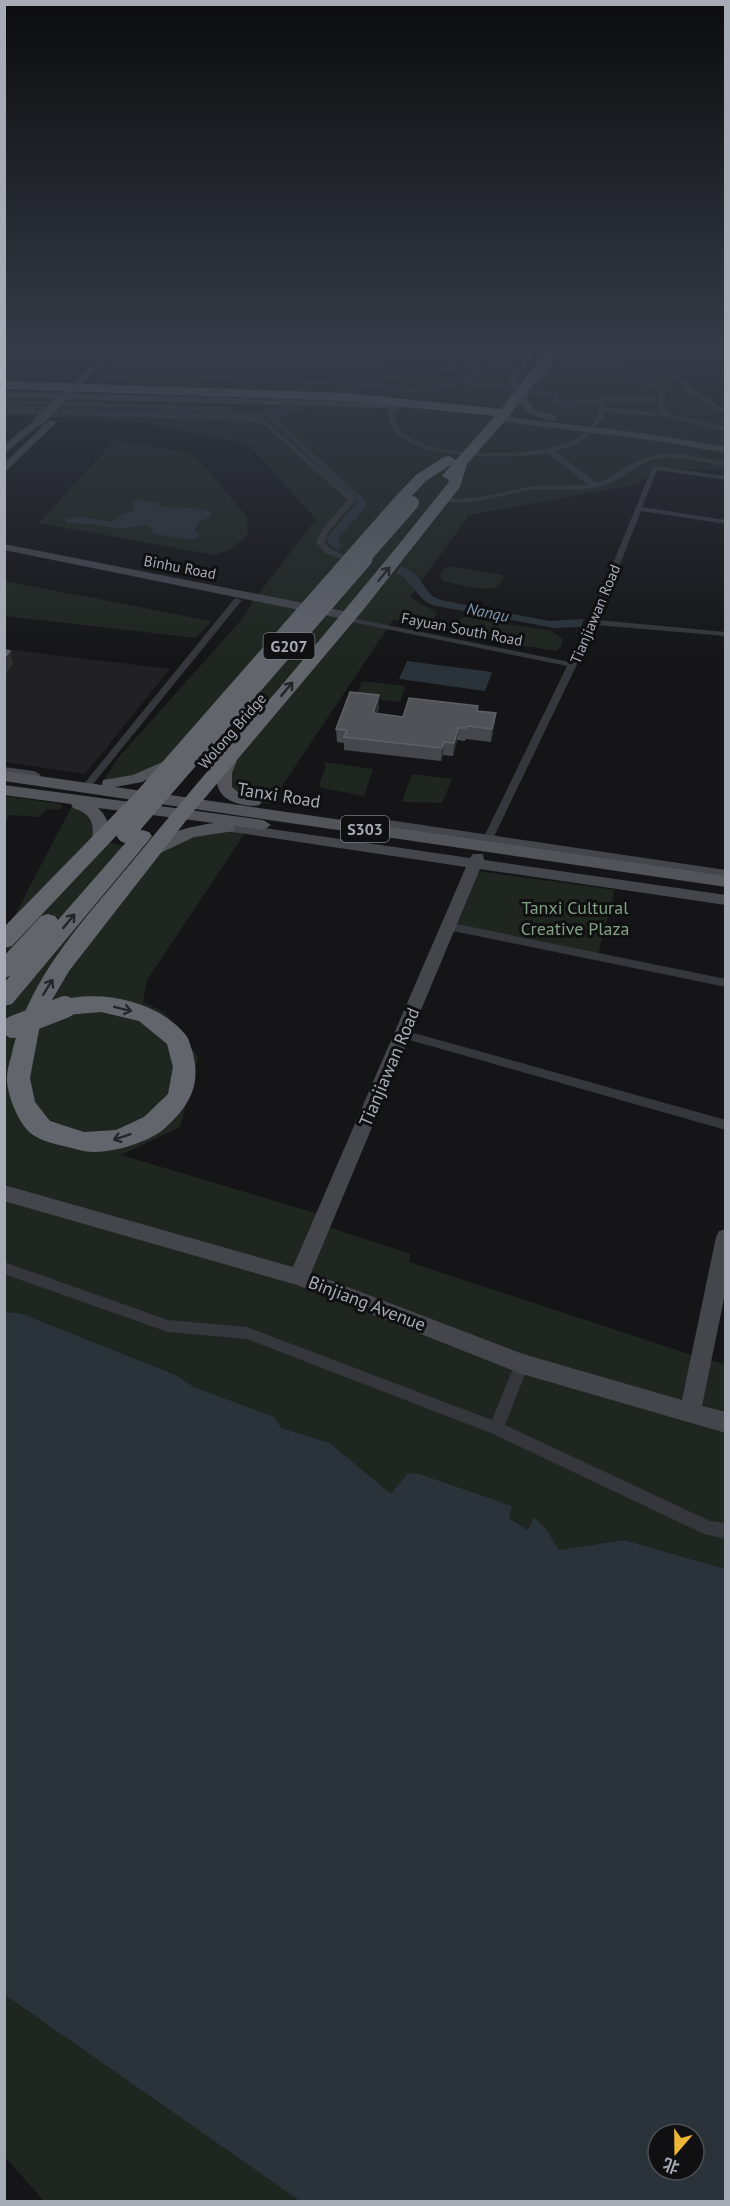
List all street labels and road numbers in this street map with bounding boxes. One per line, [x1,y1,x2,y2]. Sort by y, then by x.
street label: Binhu Road [142,551,218,583]
street label: Tianjiawan Road [566,562,624,666]
street label: Fayuan South Road [400,608,524,650]
road number: G207 [264,633,314,659]
street label: Wolong Bridge [194,689,270,773]
street label: Tanxi Road [236,777,322,813]
road number: S303 [341,816,389,842]
street label: Tianjiawan Road [354,1004,424,1130]
street label: Binjiang Avenue [305,1270,429,1336]

